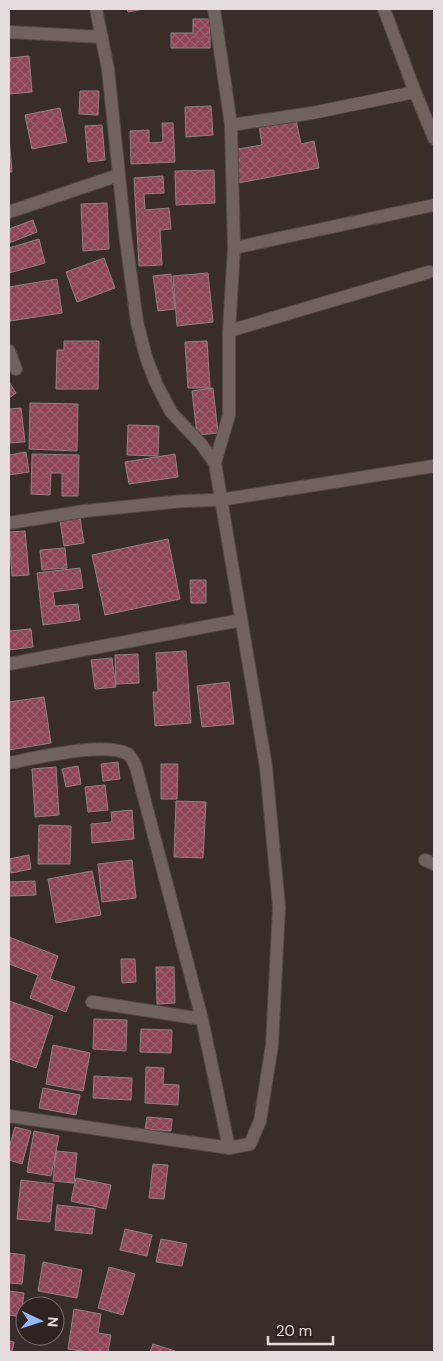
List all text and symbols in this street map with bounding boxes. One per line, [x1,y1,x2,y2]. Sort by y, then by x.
north arrow [15,1296,65,1346]
scale bar [268,1314,333,1346]
text: N [44,1316,62,1328]
text: 20 m [276,1321,312,1341]

